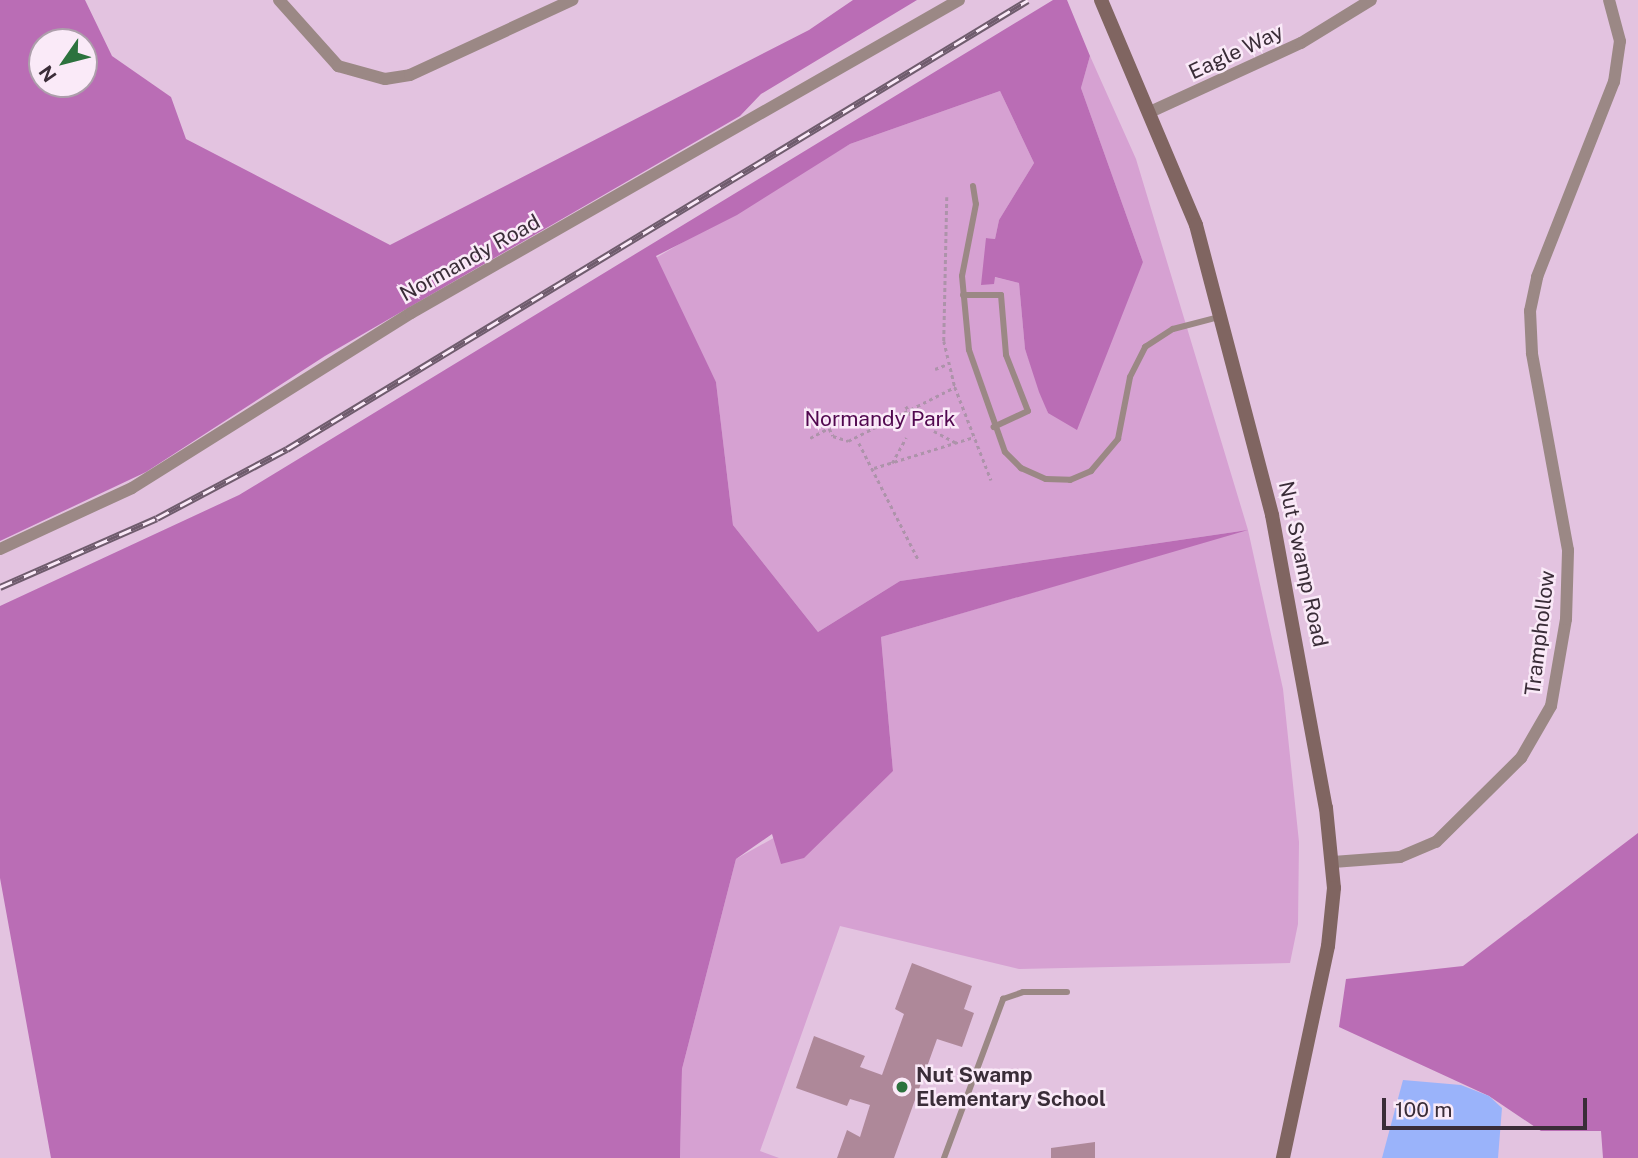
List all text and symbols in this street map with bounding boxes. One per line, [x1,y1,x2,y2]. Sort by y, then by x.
street label: Eagle Way [1184,19,1288,85]
north arrow [28,28,98,98]
text: N [34,62,61,86]
street label: Normandy Road [396,209,544,307]
park label: Normandy Park [804,406,956,432]
street label: Nut Swamp Road [1273,479,1333,649]
street label: Tramphollow [1520,569,1560,697]
place label: Nut Swamp Elementary School [916,1062,1106,1112]
marker: Nut Swamp Elementary School [894,1079,910,1095]
scale bar [1386,1084,1591,1128]
text: 100 m [1395,1097,1452,1122]

